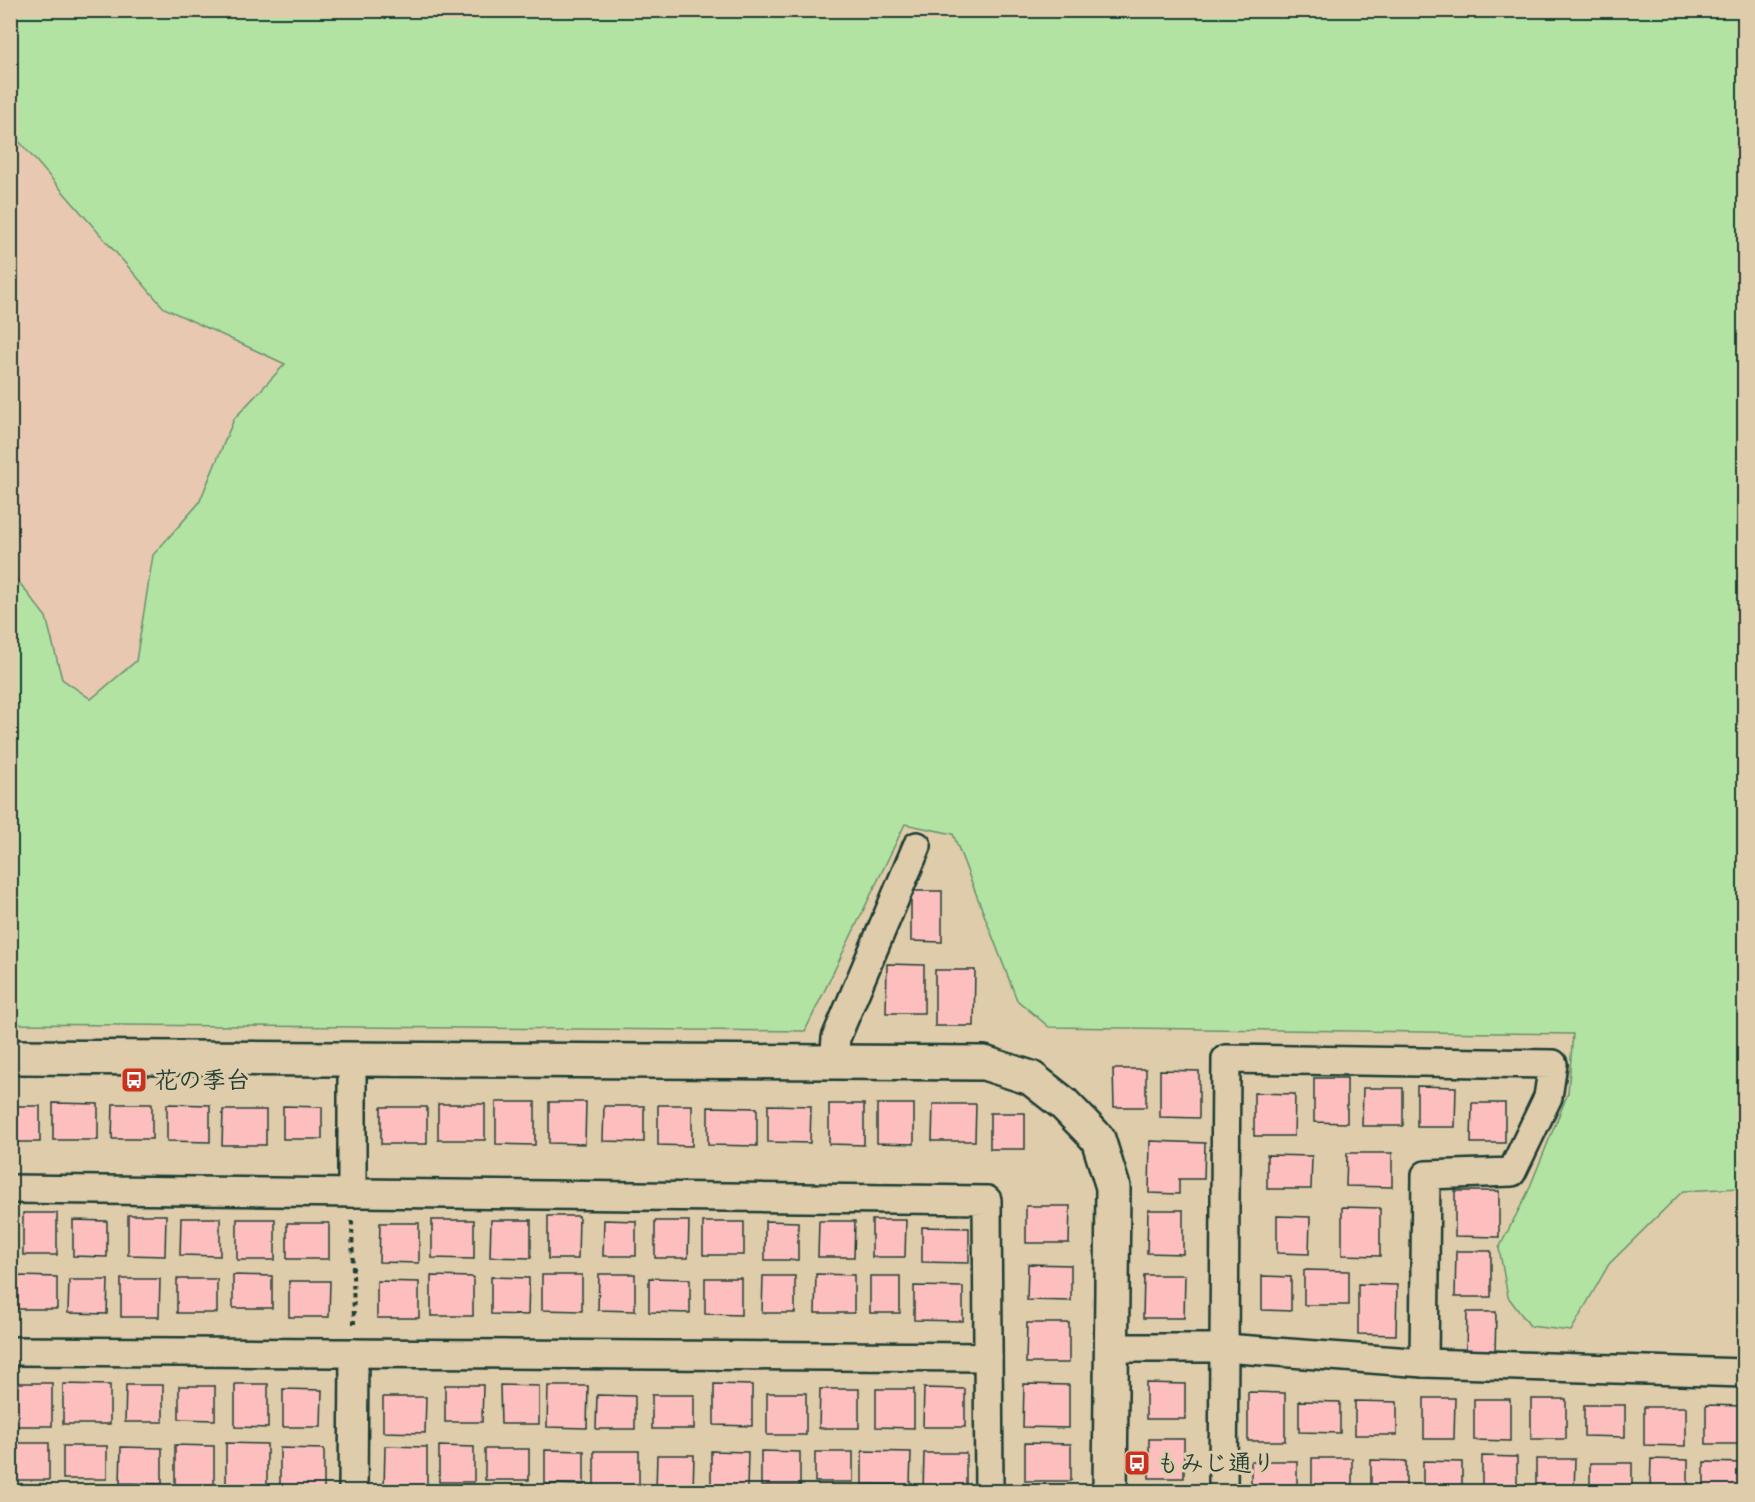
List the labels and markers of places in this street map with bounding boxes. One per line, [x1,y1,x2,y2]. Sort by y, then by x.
bus stop icon: 花の季台 [119,1065,149,1095]
place label: 花の季台 [154,1065,250,1100]
bus stop icon: もみじ通り [1122,1448,1152,1478]
place label: もみじ通り [1156,1448,1276,1483]

